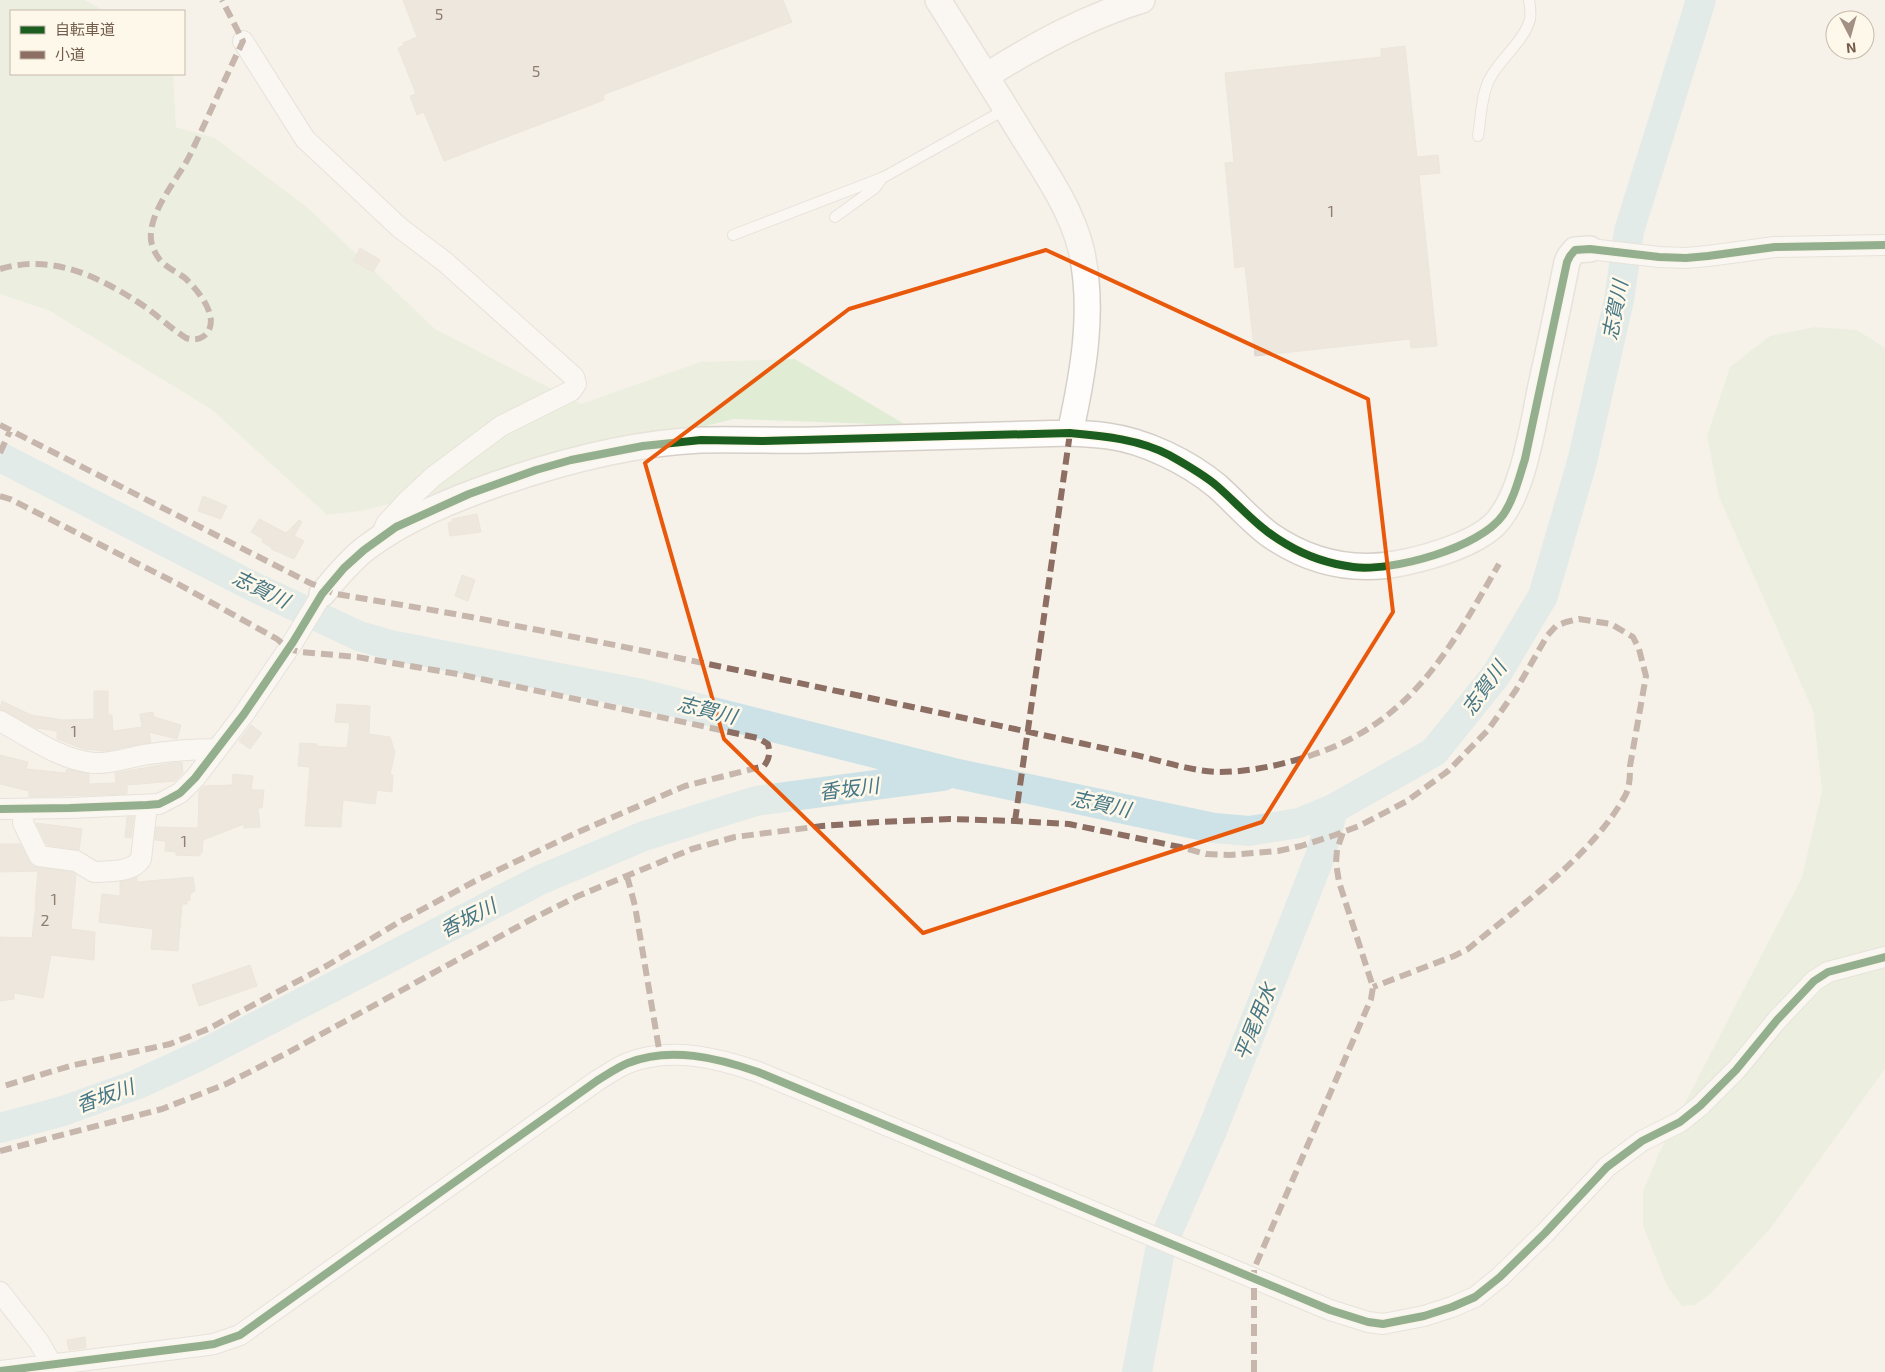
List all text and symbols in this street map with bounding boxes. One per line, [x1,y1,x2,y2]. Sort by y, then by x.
house number: 5 [435,4,443,23]
legend [10,10,185,75]
north arrow [1825,10,1875,60]
text: 自転車道 [55,20,115,38]
text: N [1845,39,1857,57]
text: 小道 [55,45,85,63]
house number: 5 [532,61,540,80]
house number: 1 [1328,201,1334,220]
water label: 志賀川 [1597,276,1632,342]
water label: 志賀川 [229,564,295,613]
water label: 志賀川 [1456,654,1512,719]
water label: 志賀川 [675,690,741,728]
house number: 1 [71,721,77,740]
water label: 香坂川 [818,772,882,804]
water label: 志賀川 [1069,785,1135,821]
house number: 1 [181,831,187,850]
house number: 1 [51,889,57,908]
water label: 香坂川 [435,892,502,941]
house number: 2 [41,910,50,929]
water label: 平尾用水 [1228,978,1281,1063]
water label: 香坂川 [72,1073,139,1117]

